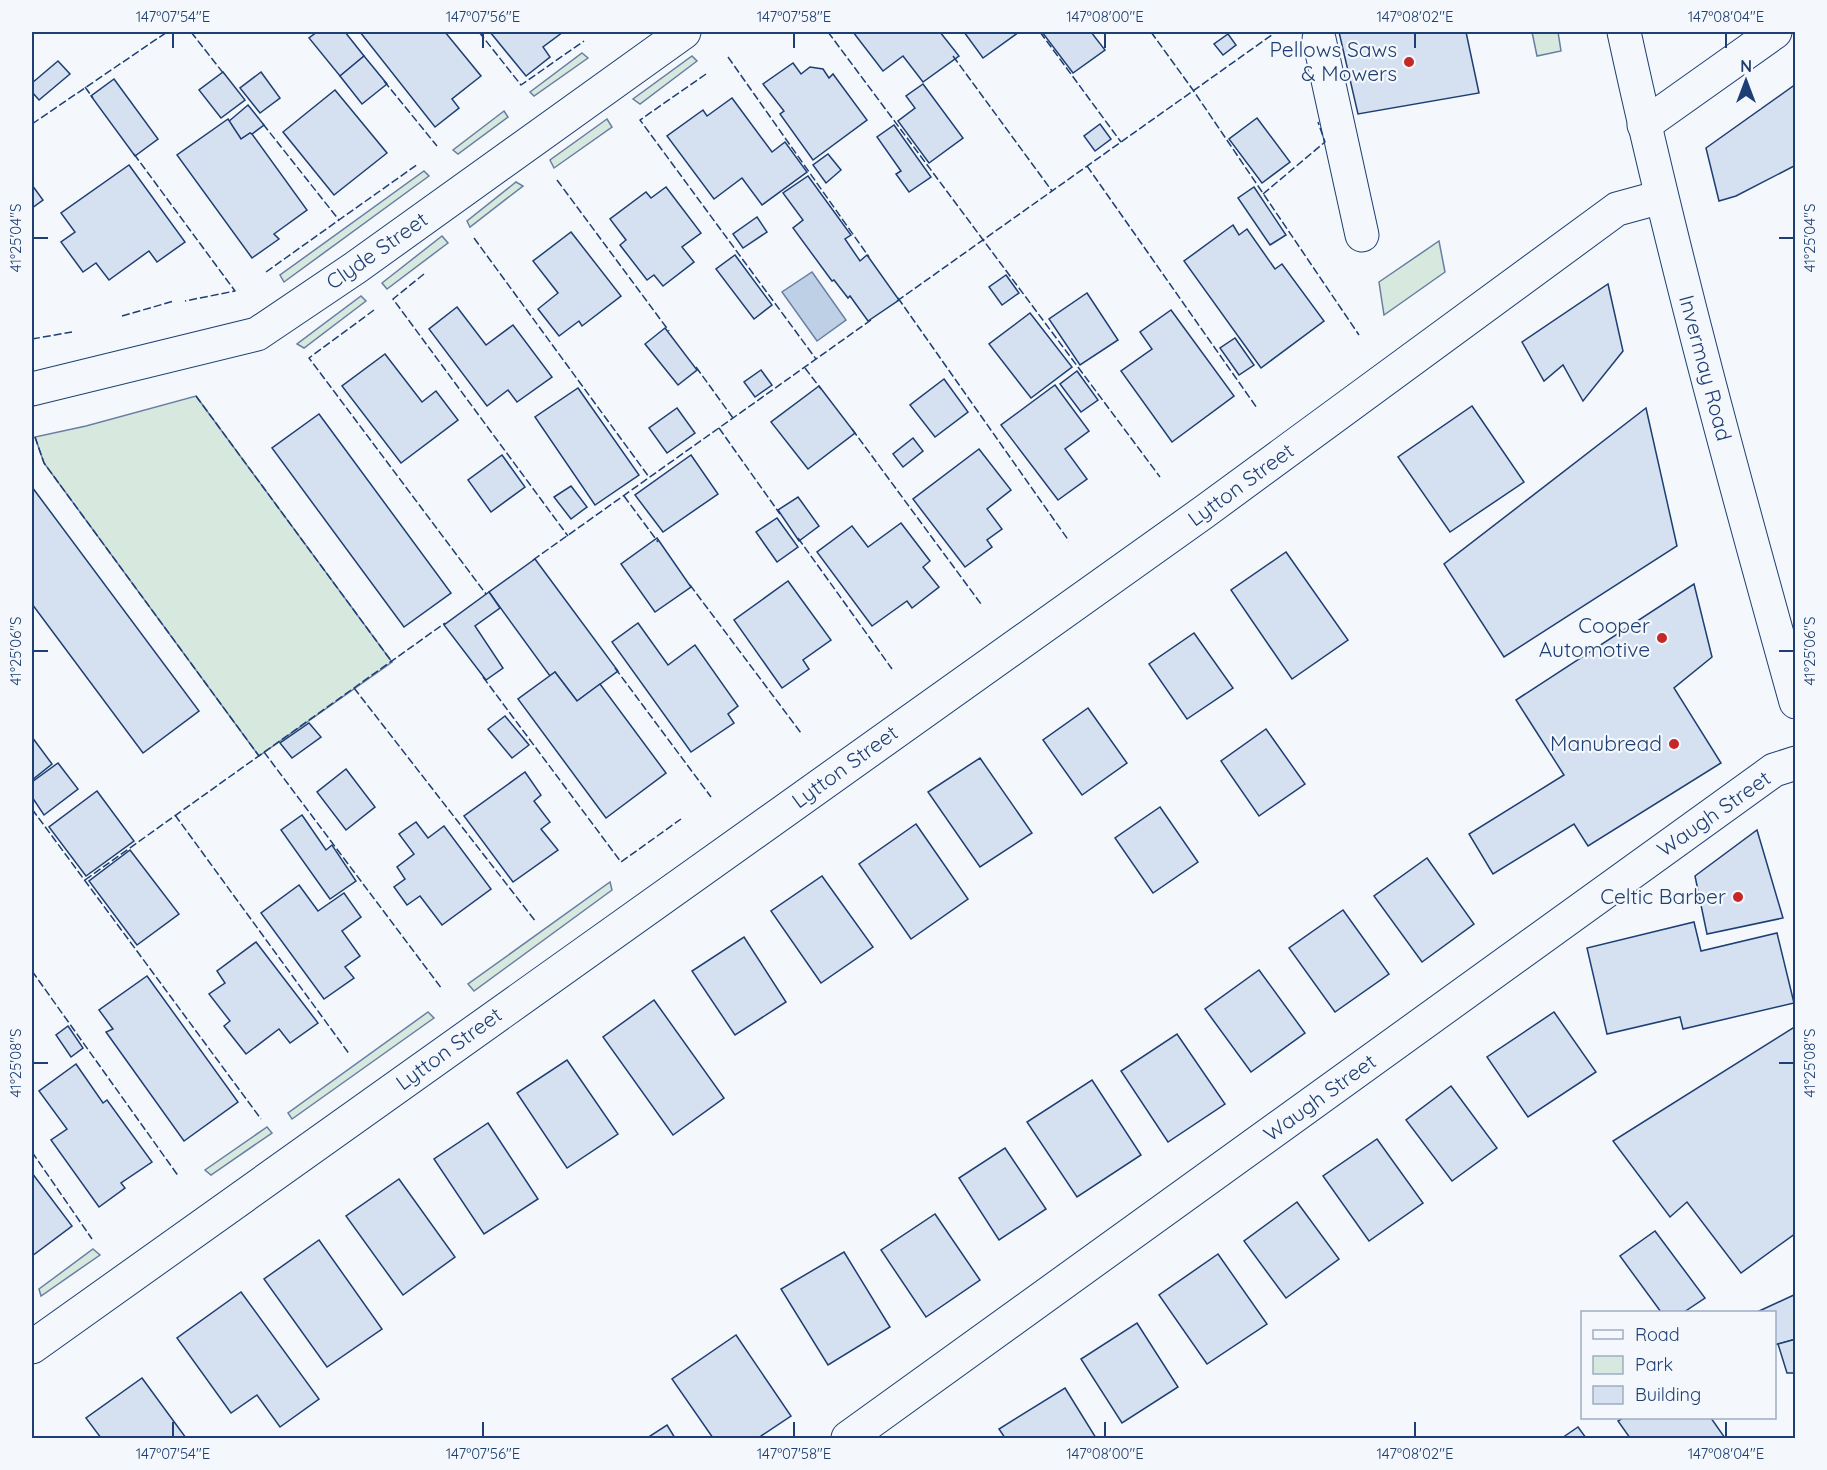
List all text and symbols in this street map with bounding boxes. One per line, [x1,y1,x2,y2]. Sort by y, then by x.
text: 147°07'54"E [136,7,210,26]
text: 147°07'56"E [446,7,520,26]
text: 147°07'58"E [757,7,831,26]
text: 147°08'00"E [1066,7,1144,26]
text: 147°08'02"E [1377,7,1453,26]
text: 147°08'04"E [1688,7,1764,26]
place label: Pellows Saws & Mowers [1269,36,1397,86]
north arrow [1716,51,1776,111]
marker: Pellows Saws & Mowers [1402,55,1416,69]
text: N [1740,56,1752,76]
text: 41°25'04"S [6,204,25,272]
text: 41°25'04"S [1800,204,1819,272]
street label: Clyde Street [321,206,432,295]
street label: Invermay Road [1674,292,1738,443]
street label: Lytton Street [1182,437,1299,531]
place label: Cooper Automotive [1539,612,1650,662]
text: 41°25'06"S [6,617,25,685]
text: 41°25'06"S [1800,617,1819,685]
marker: Cooper Automotive [1655,631,1669,645]
street label: Lytton Street [786,719,903,813]
place label: Manubread [1550,730,1662,756]
marker: Manubread [1667,737,1681,751]
street label: Waugh Street [1652,765,1775,862]
place label: Celtic Barber [1600,883,1726,909]
marker: Celtic Barber [1731,890,1745,904]
street label: Lytton Street [390,1001,507,1095]
text: 41°25'08"S [6,1029,25,1097]
text: 41°25'08"S [1800,1029,1819,1097]
street label: Waugh Street [1258,1048,1381,1147]
legend [1581,1311,1776,1419]
text: Road [1635,1323,1680,1346]
text: Park [1635,1353,1673,1376]
text: Building [1635,1383,1701,1406]
text: 147°07'54"E [136,1444,210,1463]
text: 147°07'56"E [446,1444,520,1463]
text: 147°07'58"E [757,1444,831,1463]
text: 147°08'00"E [1066,1444,1144,1463]
text: 147°08'02"E [1377,1444,1453,1463]
text: 147°08'04"E [1688,1444,1764,1463]

